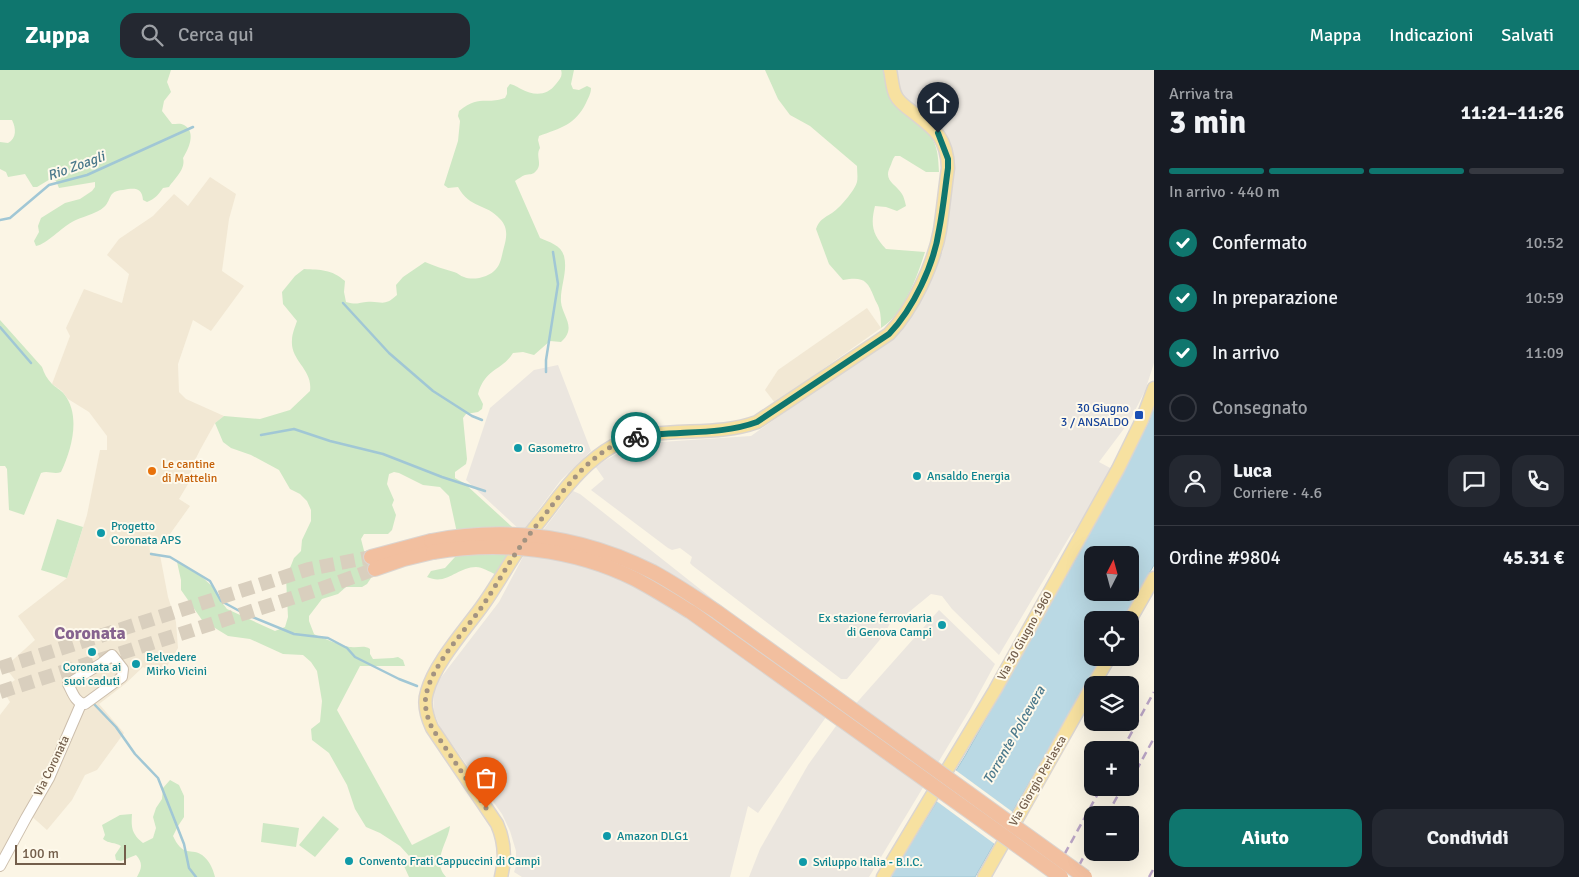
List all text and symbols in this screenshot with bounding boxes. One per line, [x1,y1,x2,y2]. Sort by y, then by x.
search box [120,13,470,58]
text: Zuppa [25,20,90,50]
icon: search [138,21,166,49]
text: Cerca qui [178,23,254,47]
text: Mappa [1309,24,1361,46]
text: Indicazioni [1389,24,1473,46]
text: Salvati [1501,24,1554,46]
pin [917,82,959,133]
text: Arriva tra [1169,84,1233,104]
icon: home [924,89,952,117]
text: 11:21–11:26 [1461,101,1564,125]
text: 3 min [1169,103,1246,142]
water label: Rio Zoagli [45,147,108,184]
text: In arrivo · 440 m [1169,182,1280,202]
icon: check [1169,229,1197,257]
text: Confermato [1212,231,1307,255]
text: 10:52 [1525,233,1564,253]
icon: check [1169,284,1197,312]
text: In preparazione [1212,286,1338,310]
text: 10:59 [1525,288,1564,308]
icon: check [1169,339,1197,367]
text: In arrivo [1212,341,1279,365]
text: 11:09 [1525,343,1564,363]
text: Consegnato [1212,396,1308,420]
place label: 30 Giugno 3 / ANSALDO [1061,401,1129,430]
marker: 30 Giugno 3 / ANSALDO [1133,409,1145,421]
courier [611,412,661,462]
icon: bike [622,423,650,451]
place label: Gasometro [528,441,584,456]
marker: Gasometro [512,442,524,454]
button: person [1169,455,1221,507]
button: chat [1448,455,1500,507]
button: phone [1512,455,1564,507]
place label: Le cantine di Mattelin [162,457,217,486]
text: Luca [1233,459,1272,483]
marker: Le cantine di Mattelin [146,465,158,477]
place label: Ansaldo Energia [927,469,1010,484]
marker: Ansaldo Energia [911,470,923,482]
text: Corriere · 4.6 [1233,483,1322,503]
place label: Progetto Coronata APS [111,519,181,548]
marker: Progetto Coronata APS [95,527,107,539]
north arrow [1084,546,1139,601]
map controls [1084,546,1139,861]
text: Ordine #9804 [1169,546,1281,570]
text: 45.31 € [1503,546,1564,570]
street label: Via 30 Giugno 1960 [994,589,1056,683]
place label: Ex stazione ferroviaria di Genova Campi [818,611,932,640]
button: locate [1084,611,1139,666]
marker: Ex stazione ferroviaria di Genova Campi [936,619,948,631]
district label: Coronata [54,622,126,644]
marker: Coronata ai suoi caduti [86,646,98,658]
place label: Belvedere Mirko Vicini [146,650,207,679]
marker: Belvedere Mirko Vicini [130,658,142,670]
place label: Coronata ai suoi caduti [63,660,121,689]
button: layers [1084,676,1139,731]
water label: Torrente Polcevera [979,682,1049,787]
street label: Via Coronata [31,733,73,799]
street label: Via Giorgio Perlasca [1006,733,1070,829]
button: + [1084,741,1139,796]
pin [465,757,507,808]
icon: bag [472,764,500,792]
button: − [1084,806,1139,861]
button: Aiuto [1169,809,1362,867]
button: Condividi [1372,809,1564,867]
place label: Amazon DLG1 [617,829,689,844]
marker: Amazon DLG1 [601,830,613,842]
scale bar [15,842,126,865]
text: 100 m [22,845,59,862]
place label: Convento Frati Cappuccini di Campi [359,854,540,869]
marker: Convento Frati Cappuccini di Campi [343,855,355,867]
place label: Sviluppo Italia - B.I.C. [813,855,923,870]
marker: Sviluppo Italia - B.I.C. [797,856,809,868]

